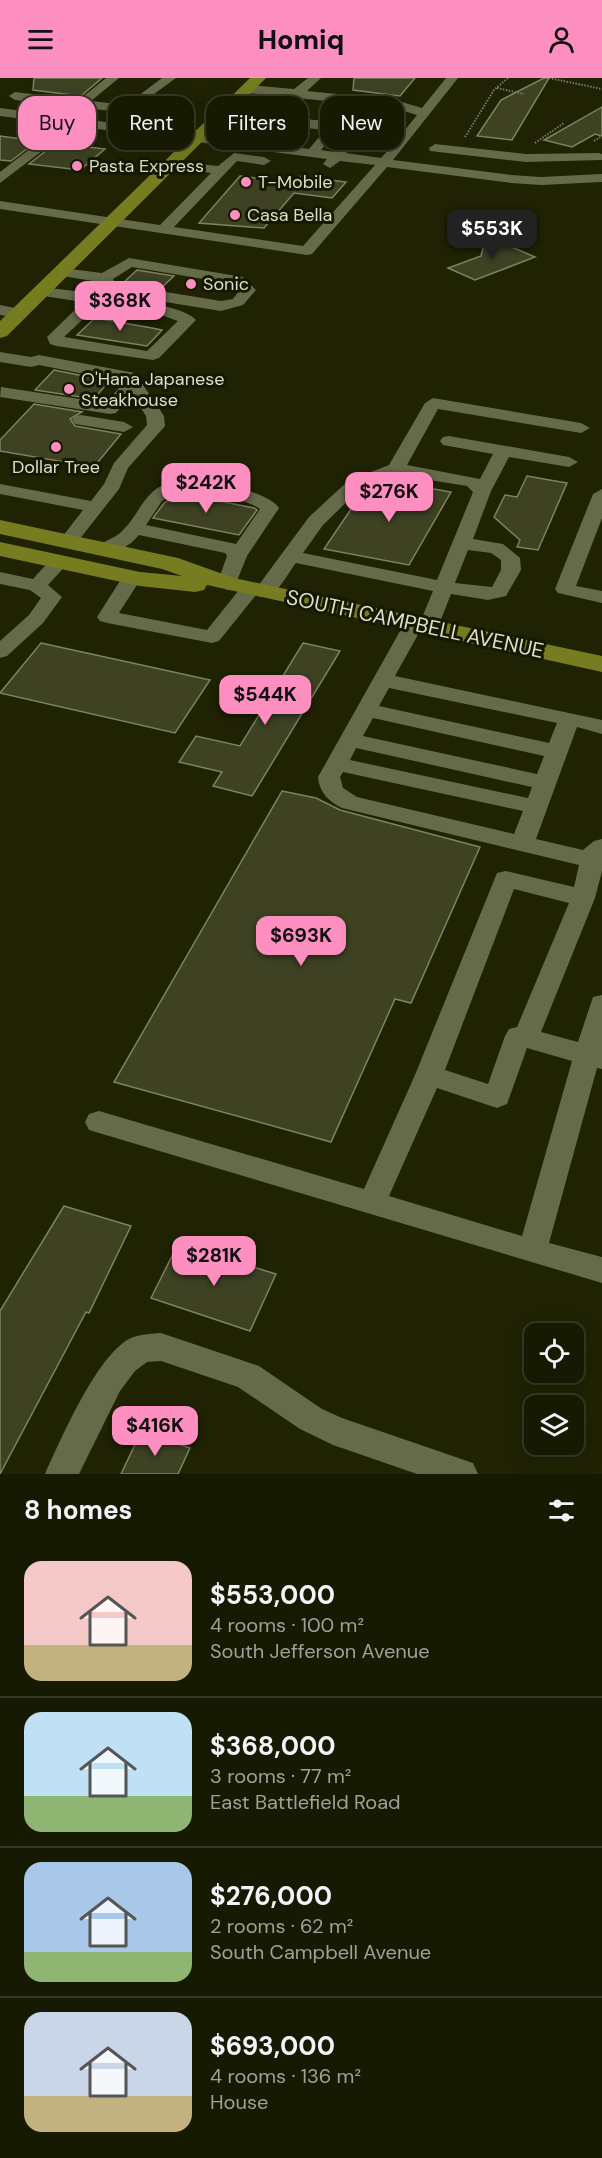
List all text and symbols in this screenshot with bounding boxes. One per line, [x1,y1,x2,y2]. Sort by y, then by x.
text: Homiq [258,22,344,57]
icon: menu [24,23,57,56]
icon: person [545,23,578,56]
chip: Buy [18,96,96,150]
chip: Rent [108,96,194,150]
chip: Filters [206,96,308,150]
chip: New [320,96,404,150]
place label: Pasta Express [89,154,204,178]
marker: Pasta Express [70,159,84,173]
place label: T-Mobile [258,170,333,194]
marker: T-Mobile [239,175,253,189]
place label: Casa Bella [247,203,332,227]
marker: Casa Bella [228,208,242,222]
pin: $553K [450,209,534,260]
text: $553K [461,215,523,241]
place label: Sonic [203,272,249,296]
marker: Sonic [184,277,198,291]
pin: $368K [78,281,162,332]
text: $368K [89,287,151,313]
place label: O'Hana Japanese Steakhouse [81,367,224,412]
marker: O'Hana Japanese Steakhouse [62,382,76,396]
marker: Dollar Tree [49,440,63,454]
place label: Dollar Tree [12,455,100,479]
pin: $242K [164,463,248,514]
text: $242K [175,469,237,495]
pin: $276K [347,472,431,523]
text: $276K [359,478,419,504]
street label: SOUTH CAMPBELL AVENUE [284,583,546,665]
pin: $544K [223,675,307,726]
text: $544K [233,681,297,707]
pin: $693K [259,916,343,967]
text: $693K [270,922,332,948]
pin: $281K [172,1236,256,1287]
text: $281K [186,1242,242,1268]
map controls [524,1323,584,1455]
button: locate [524,1323,584,1383]
button: layers [524,1395,584,1455]
pin: $416K [113,1406,197,1457]
text: $416K [126,1412,184,1438]
text: 8 homes [24,1493,132,1527]
icon: filters [545,1494,578,1527]
text: $553,000 [210,1578,335,1612]
icon: home [72,1585,144,1657]
text: 4 rooms · 100 m² [210,1612,364,1638]
text: South Jefferson Avenue [210,1638,430,1664]
text: $368,000 [210,1729,336,1763]
icon: home [72,1736,144,1808]
text: 3 rooms · 77 m² [210,1763,351,1789]
text: East Battlefield Road [210,1789,401,1815]
text: $276,000 [210,1879,332,1913]
icon: home [72,1886,144,1958]
text: 2 rooms · 62 m² [210,1913,353,1939]
text: South Campbell Avenue [210,1939,431,1965]
text: $693,000 [210,2029,335,2063]
icon: home [72,2036,144,2108]
text: 4 rooms · 136 m² [210,2063,361,2089]
text: House [210,2089,268,2115]

